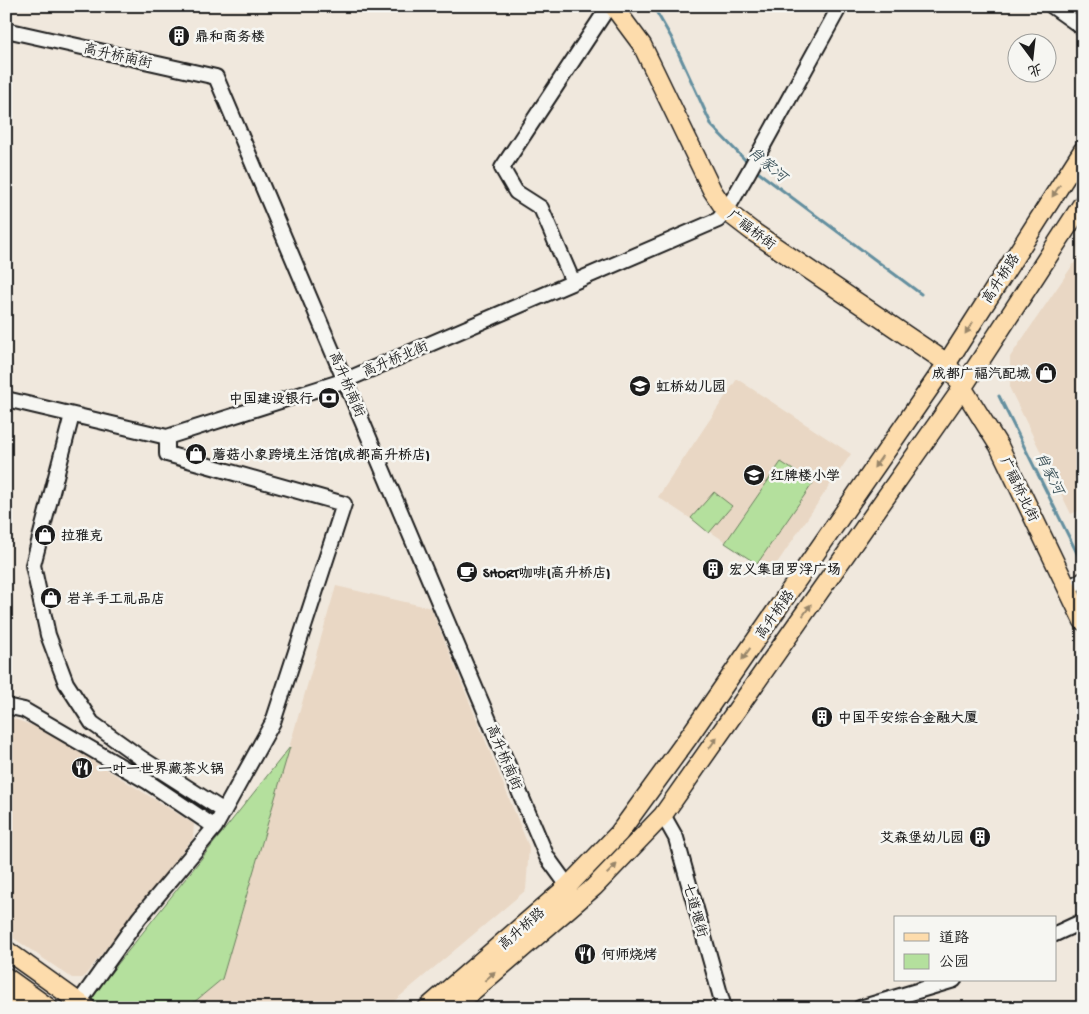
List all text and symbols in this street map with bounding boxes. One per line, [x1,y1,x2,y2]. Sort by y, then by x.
building icon: 鼎和商务楼 [167,24,191,48]
place label: 鼎和商务楼 [195,29,265,47]
north arrow [1006,32,1056,82]
street label: 高升桥南街 [81,40,154,74]
text: 北 [1026,58,1044,78]
water label: 肖家河 [744,143,793,189]
one-way arrow [1052,184,1061,197]
street label: 广福桥街 [723,207,779,255]
street label: 高升桥路 [979,251,1024,307]
one-way arrow [964,321,974,334]
street label: 高升桥北街 [360,338,432,382]
street label: 高升桥南街 [324,349,368,421]
shop icon: 成都广福汽配城 [1034,361,1058,385]
place label: 成都广福汽配城 [932,367,1030,384]
school or university icon: 虹桥幼儿园 [628,374,652,398]
place label: 虹桥幼儿园 [656,379,726,397]
bank icon: 中国建设银行 [317,386,341,410]
place label: 中国建设银行 [229,391,313,409]
shop icon: 蘑菇小象跨境生活馆(成都高升桥店) [184,442,208,466]
place label: 蘑菇小象跨境生活馆(成都高升桥店) [212,447,430,465]
water label: 肖家河 [1030,449,1069,501]
street label: 广福桥北街 [995,454,1042,525]
one-way arrow [873,455,883,469]
school or university icon: 红牌楼小学 [742,463,766,487]
place label: 红牌楼小学 [770,469,840,486]
shop icon: 拉雅克 [33,523,57,547]
place label: 拉雅克 [61,529,103,546]
building icon: 宏义集团罗浮广场 [701,557,725,581]
cafe icon: SHORT咖啡(高升桥店) [455,560,479,584]
place label: 宏义集团罗浮广场 [729,562,841,580]
place label: SHORT咖啡(高升桥店) [483,565,611,583]
shop icon: 岩羊手工礼品店 [39,586,63,610]
street label: 高升桥路 [752,587,799,643]
place label: 岩羊手工礼品店 [67,592,165,609]
one-way arrow [802,603,812,617]
one-way arrow [741,647,751,661]
building icon: 中国平安综合金融大厦 [810,705,834,729]
place label: 中国平安综合金融大厦 [838,710,978,728]
street label: 高升桥南街 [481,722,525,794]
one-way arrow [708,736,718,750]
restaurant icon: 一叶一世界藏茶火锅 [70,756,94,780]
place label: 一叶一世界藏茶火锅 [98,761,224,779]
building icon: 艾森堡幼儿园 [968,825,992,849]
place label: 艾森堡幼儿园 [880,830,964,848]
one-way arrow [606,863,618,875]
street label: 七道堰街 [678,881,710,940]
street label: 高升桥路 [495,904,549,955]
legend [894,916,1056,982]
text: 道路 [939,930,969,948]
restaurant icon: 何师烧烤 [573,942,597,966]
place label: 何师烧烤 [601,947,657,965]
text: 公园 [939,954,969,972]
one-way arrow [483,970,495,982]

